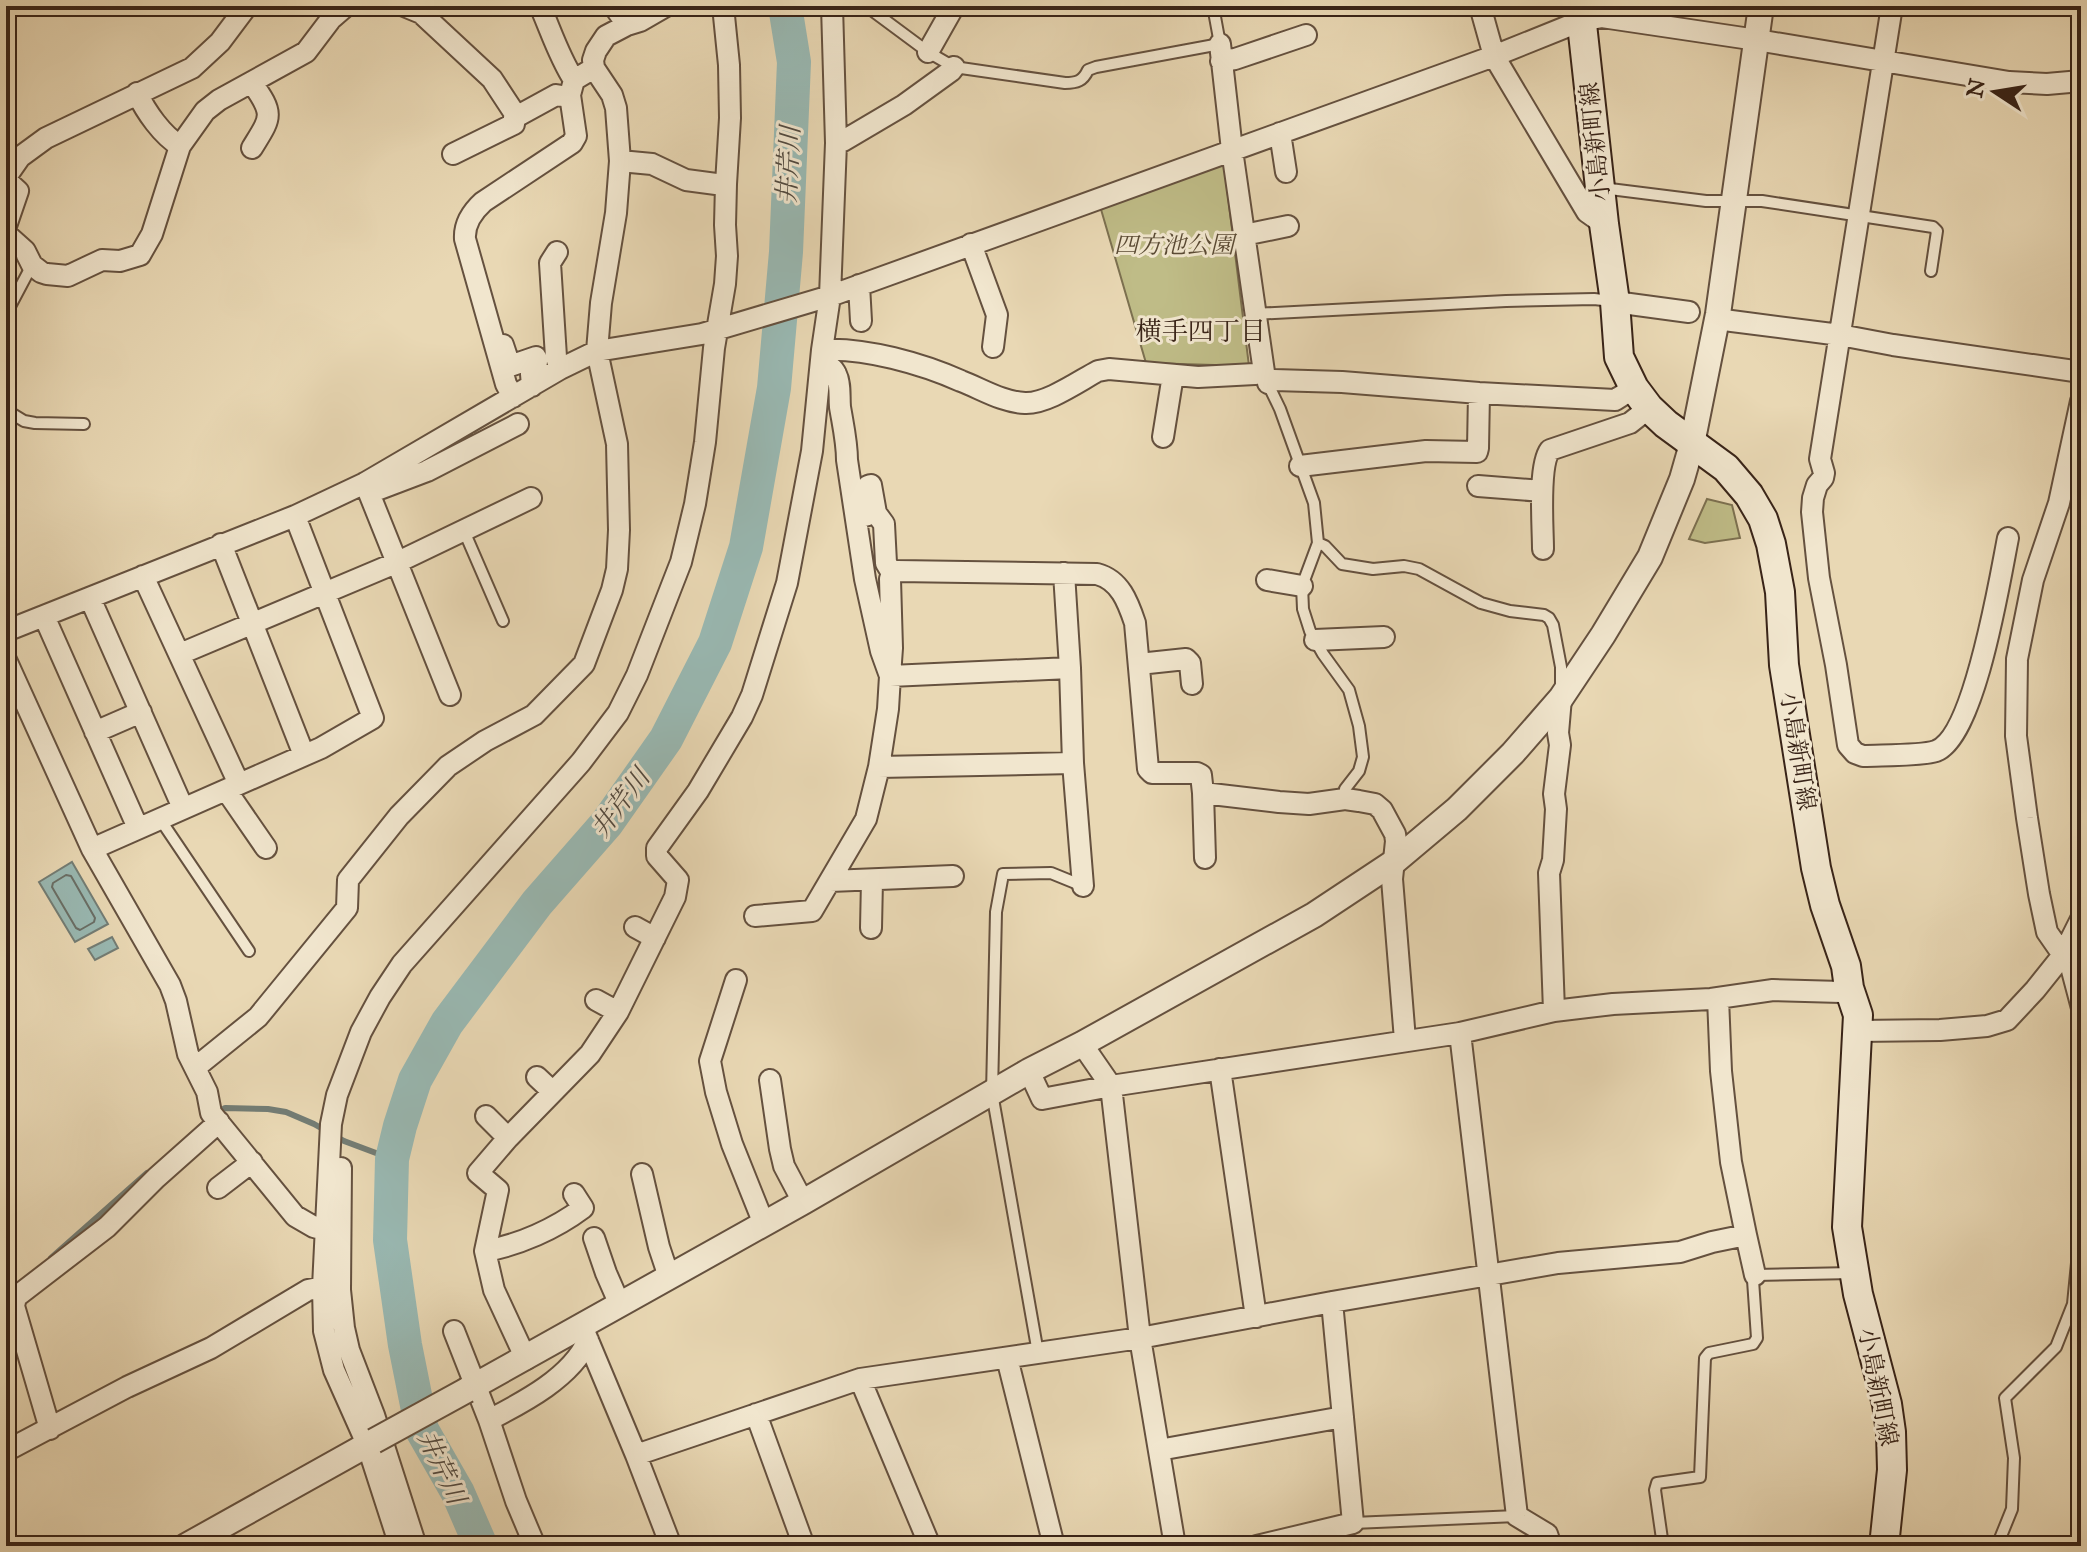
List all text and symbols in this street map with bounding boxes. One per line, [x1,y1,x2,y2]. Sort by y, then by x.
north arrow [1955,52,2035,132]
text: N [1961,76,1991,100]
street label: 小島新町線 [1574,81,1616,203]
water label: 井芹川 [770,122,806,205]
park label: 四方池公園 [1114,230,1238,260]
district label: 横手四丁目 [1136,315,1266,347]
street label: 小島新町線 [1774,689,1822,813]
water label: 井芹川 [584,760,658,844]
street label: 小島新町線 [1852,1325,1904,1449]
water label: 井芹川 [411,1425,474,1512]

